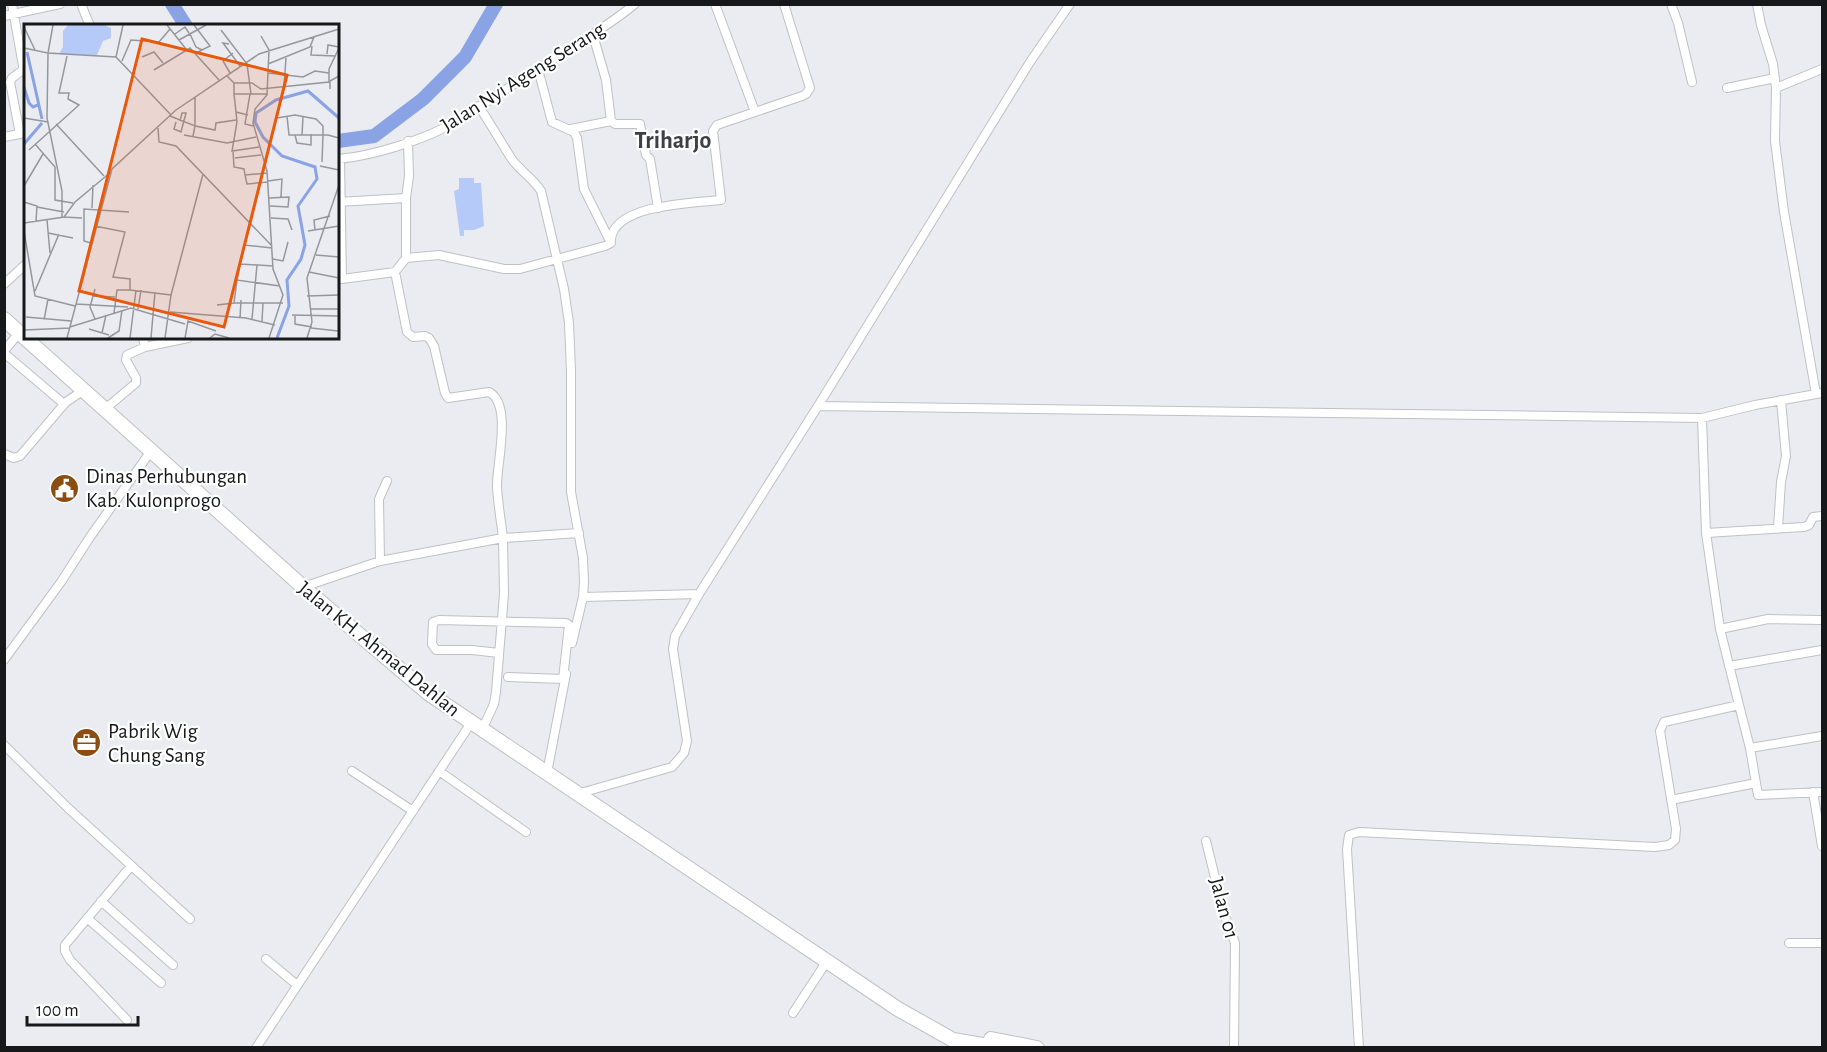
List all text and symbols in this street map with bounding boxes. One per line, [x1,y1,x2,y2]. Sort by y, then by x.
street label: Jalan Nyi Ageng Serang [437,18,609,136]
inset map [24,24,339,339]
district label: Triharjo [635,129,712,153]
place label: Dinas Perhubungan Kab. Kulonprogo [86,466,247,511]
public building icon: Dinas Perhubungan Kab. Kulonprogo [49,472,81,504]
street label: Jalan KH. Ahmad Dahlan [294,577,464,721]
place label: Pabrik Wig Chung Sang [108,721,206,766]
office icon: Pabrik Wig Chung Sang [71,727,103,759]
street label: Jalan 01 [1206,875,1242,941]
scale bar [27,989,138,1027]
text: 100 m [36,1002,79,1020]

